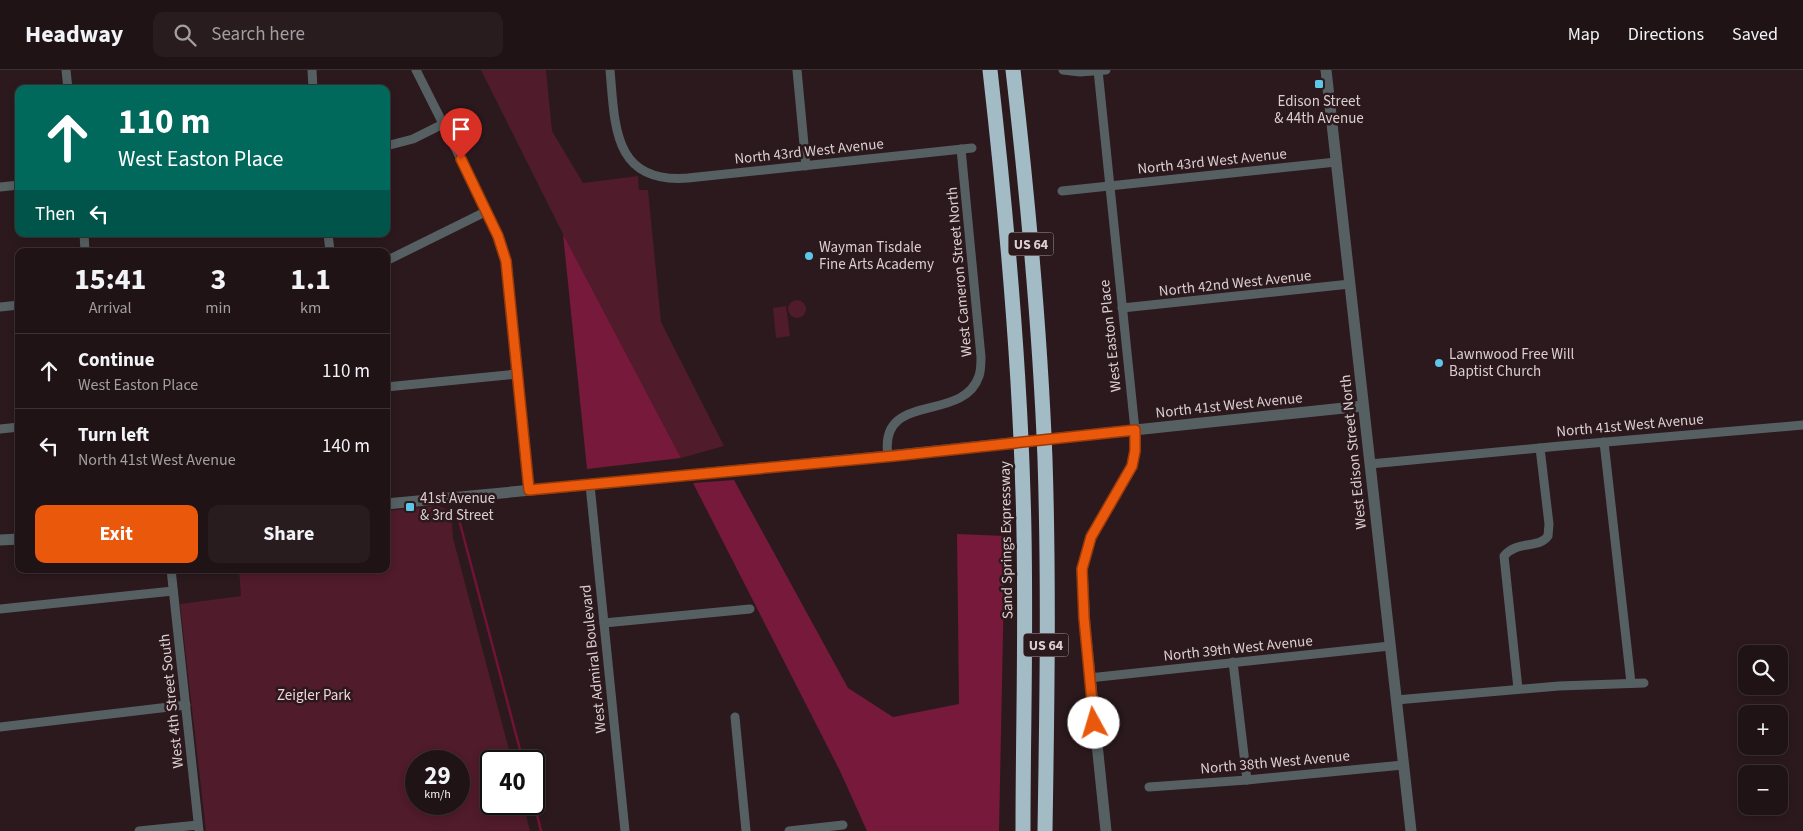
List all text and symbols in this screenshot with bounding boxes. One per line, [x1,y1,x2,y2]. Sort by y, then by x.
search box [153,12,503,57]
text: Headway [25,17,123,52]
icon: search [171,21,199,49]
text: Search here [211,21,305,48]
text: Map [1568,22,1600,47]
text: Directions [1628,22,1704,47]
text: Saved [1732,22,1778,47]
marker: Edison Street & 44th Avenue [1313,78,1325,90]
place label: Edison Street & 44th Avenue [1274,91,1364,129]
text: 110 m [118,97,210,147]
icon: ahead [35,105,100,170]
pin [440,108,482,159]
icon: arrive [447,115,475,143]
street label: North 43rd West Avenue [733,133,885,170]
text: West Easton Place [118,143,283,175]
street label: North 43rd West Avenue [1136,143,1288,180]
street label: West Cameron Street North [942,186,977,358]
icon: left [85,200,113,228]
text: Then [35,201,75,228]
road number: US 64 [1008,232,1054,255]
place label: Wayman Tisdale Fine Arts Academy [819,237,934,275]
marker: Wayman Tisdale Fine Arts Academy [803,250,815,262]
text: 15:41 [74,258,146,301]
text: 3 [210,258,226,301]
text: 1.1 [290,258,331,301]
street label: North 42nd West Avenue [1158,265,1312,302]
street label: West Easton Place [1094,279,1127,393]
text: Arrival [89,297,132,319]
text: min [205,297,231,319]
text: km [300,297,321,319]
place label: Lawnwood Free Will Baptist Church [1449,344,1575,382]
text: Continue [78,347,155,374]
icon: ahead [35,357,63,385]
marker: Lawnwood Free Will Baptist Church [1433,357,1445,369]
text: 110 m [322,358,370,385]
text: West Easton Place [78,374,198,396]
street label: West Edison Street North [1335,374,1372,530]
street label: North 41st West Avenue [1154,387,1304,424]
street label: North 41st West Avenue [1556,409,1705,442]
text: Turn left [78,422,149,449]
icon: left [35,432,63,460]
text: 140 m [322,433,370,460]
text: North 41st West Avenue [78,449,236,471]
street label: Sand Springs Expressway [995,461,1018,619]
place label: 41st Avenue & 3rd Street [420,488,495,526]
marker: 41st Avenue & 3rd Street [404,501,416,513]
button: Exit [35,505,198,563]
button: Share [208,505,370,563]
street label: West Admiral Boulevard [575,584,612,734]
street label: North 39th West Avenue [1162,630,1314,667]
street label: West 4th Street South [154,633,189,769]
road number: US 64 [1024,634,1068,656]
map controls [1738,645,1788,815]
button: search [1738,645,1788,695]
park label: Zeigler Park [277,685,352,706]
position arrow [1067,696,1119,748]
button: + [1738,705,1788,755]
street label: North 38th West Avenue [1199,746,1351,779]
speed limit sign: 40 [480,750,545,815]
text: 29 [424,758,451,794]
button: − [1738,765,1788,815]
text: km/h [424,786,451,803]

